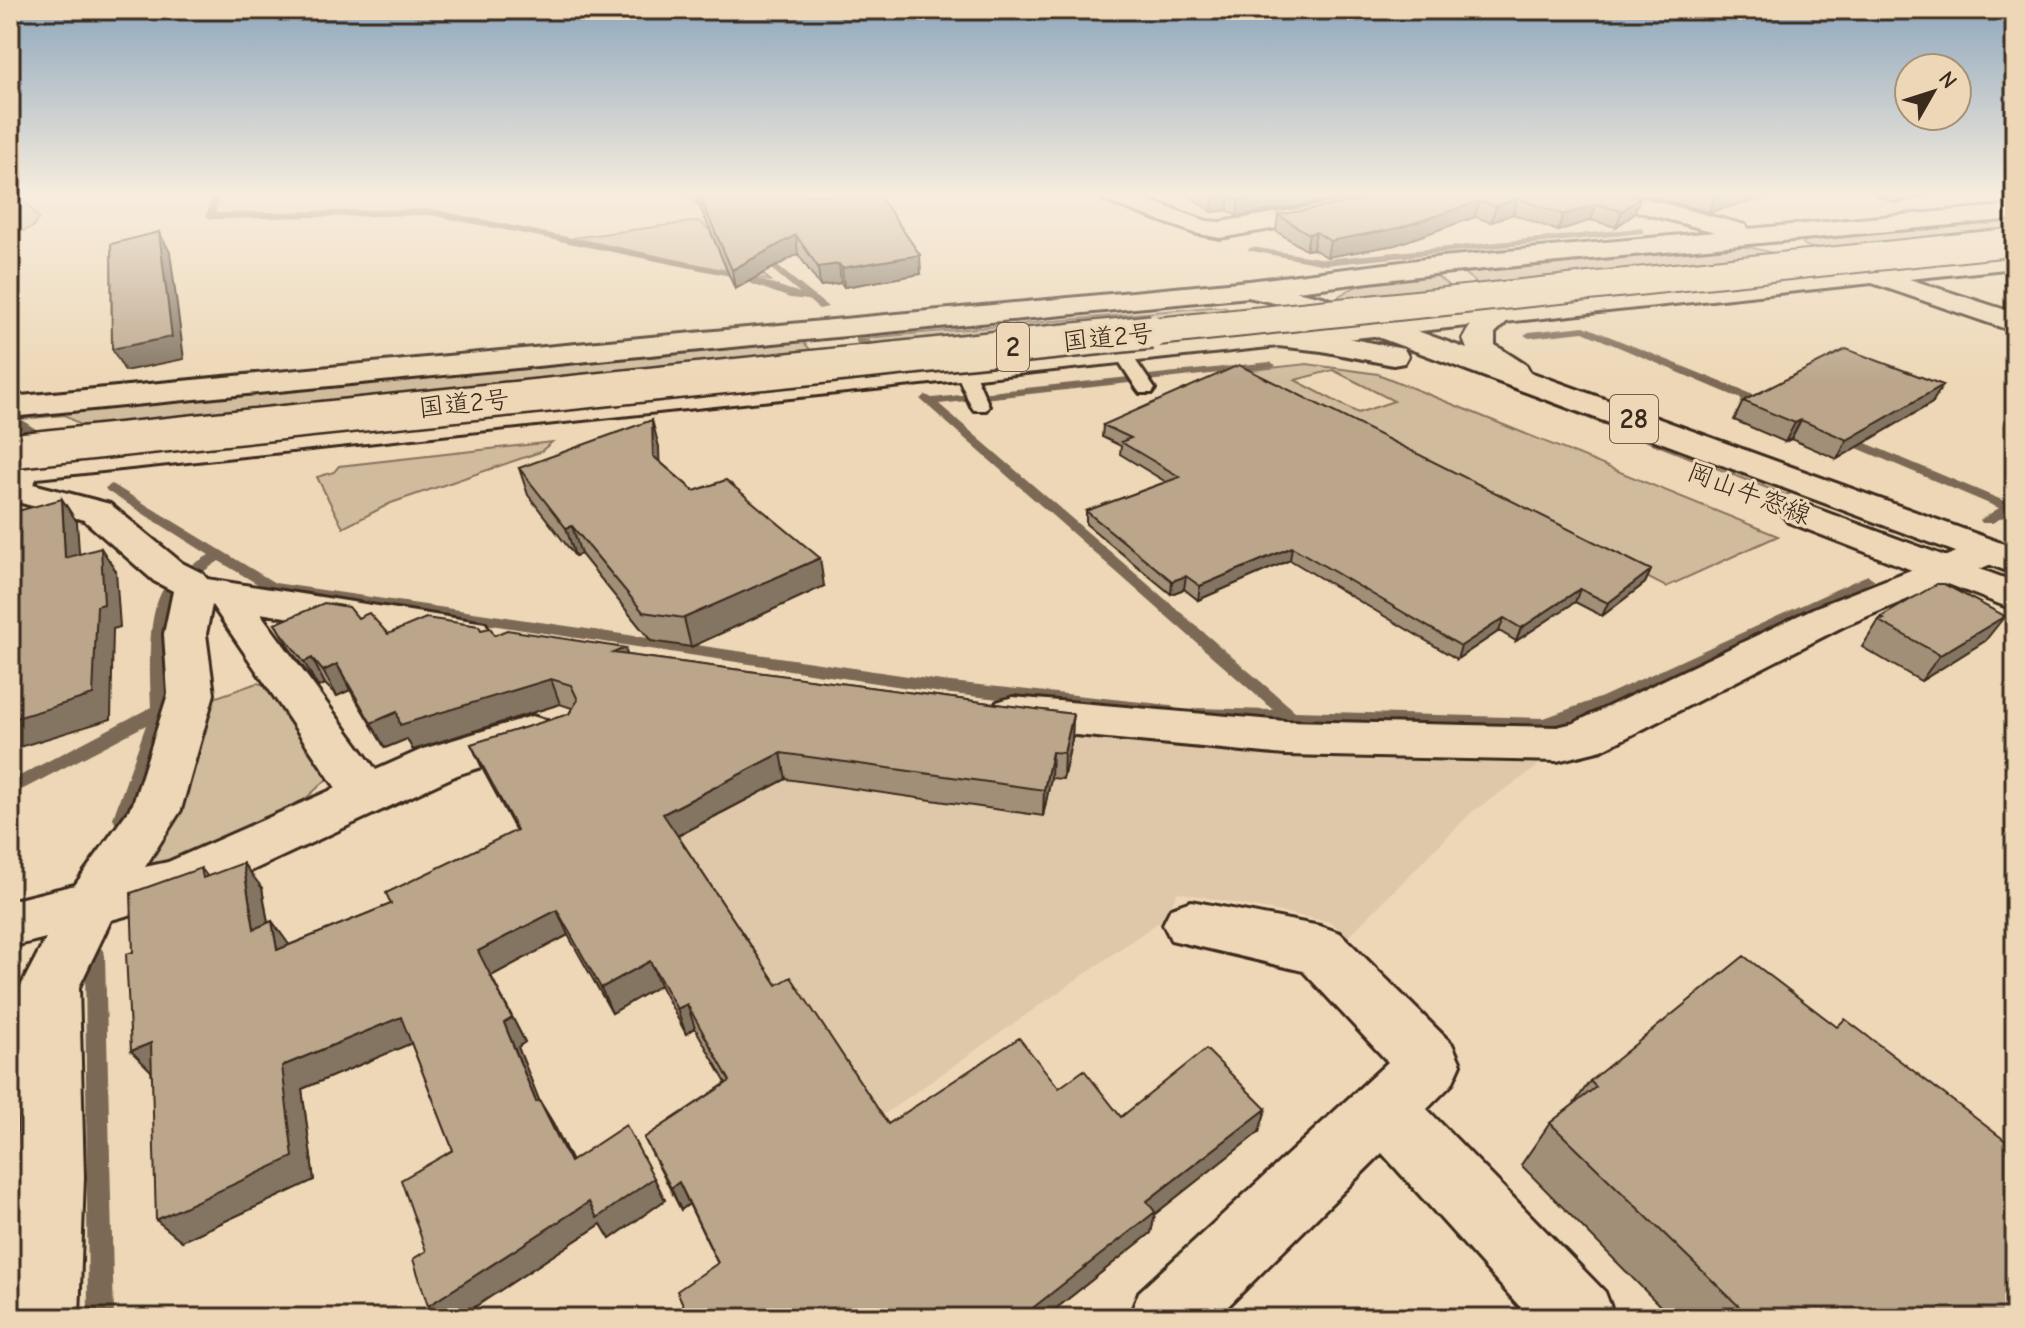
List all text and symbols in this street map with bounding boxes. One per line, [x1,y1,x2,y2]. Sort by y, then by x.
north arrow [1893,52,1973,132]
text: N [1933,66,1962,94]
street label: 国道2号 [1061,318,1155,358]
road number: 2 [997,323,1029,371]
street label: 国道2号 [417,384,511,424]
road number: 28 [1610,395,1658,443]
street label: 岡山牛窓線 [1683,457,1815,531]

